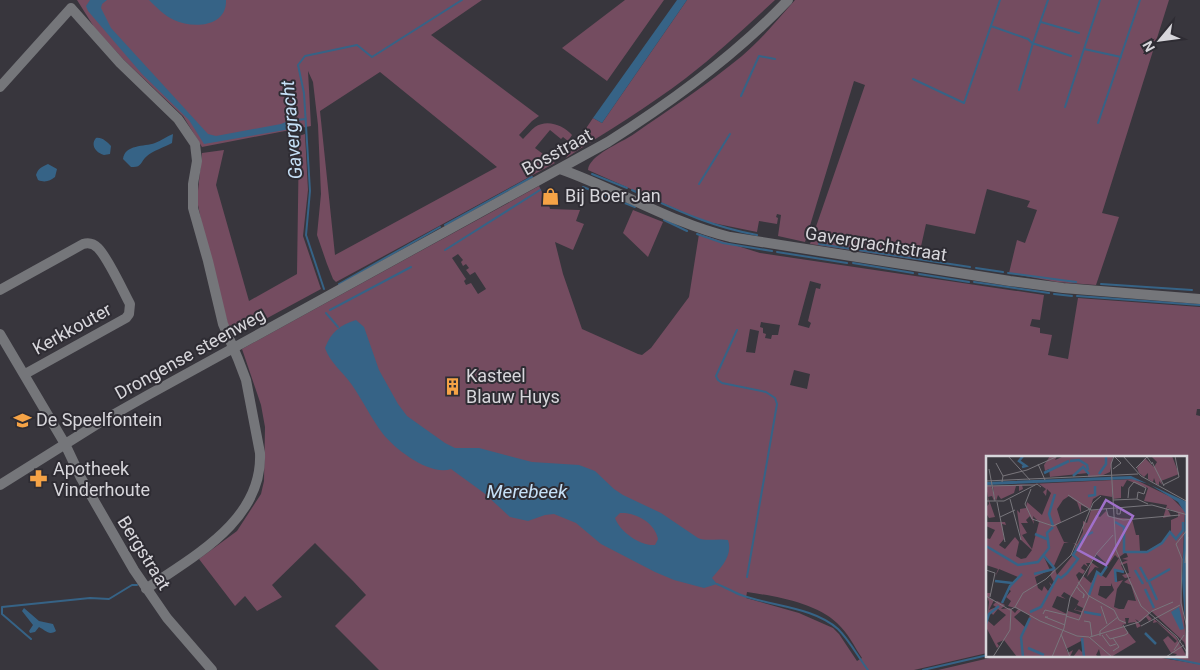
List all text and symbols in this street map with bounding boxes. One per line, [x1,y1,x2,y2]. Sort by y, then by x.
north arrow [1135,15,1185,65]
text: N [1139,38,1158,55]
water label: Gavergracht [276,79,307,180]
street label: Bosstraat [518,124,596,179]
place label: Bij Boer Jan [565,185,661,206]
shop icon: Bij Boer Jan [541,186,561,206]
street label: Gavergrachtstraat [804,222,949,265]
street label: Kerkkouter [29,298,115,359]
street label: Drongense steenweg [111,304,268,404]
place label: Kasteel Blauw Huys [466,365,560,407]
building icon: Kasteel Blauw Huys [442,376,462,396]
place label: De Speelfontein [36,409,162,430]
school or university icon: De Speelfontein [12,410,32,430]
inset map [986,456,1188,658]
place label: Apotheek Vinderhoute [53,458,150,500]
pharmacy icon: Apotheek Vinderhoute [29,469,49,489]
water label: Merebeek [487,480,568,503]
street label: Bergstraat [113,512,175,594]

